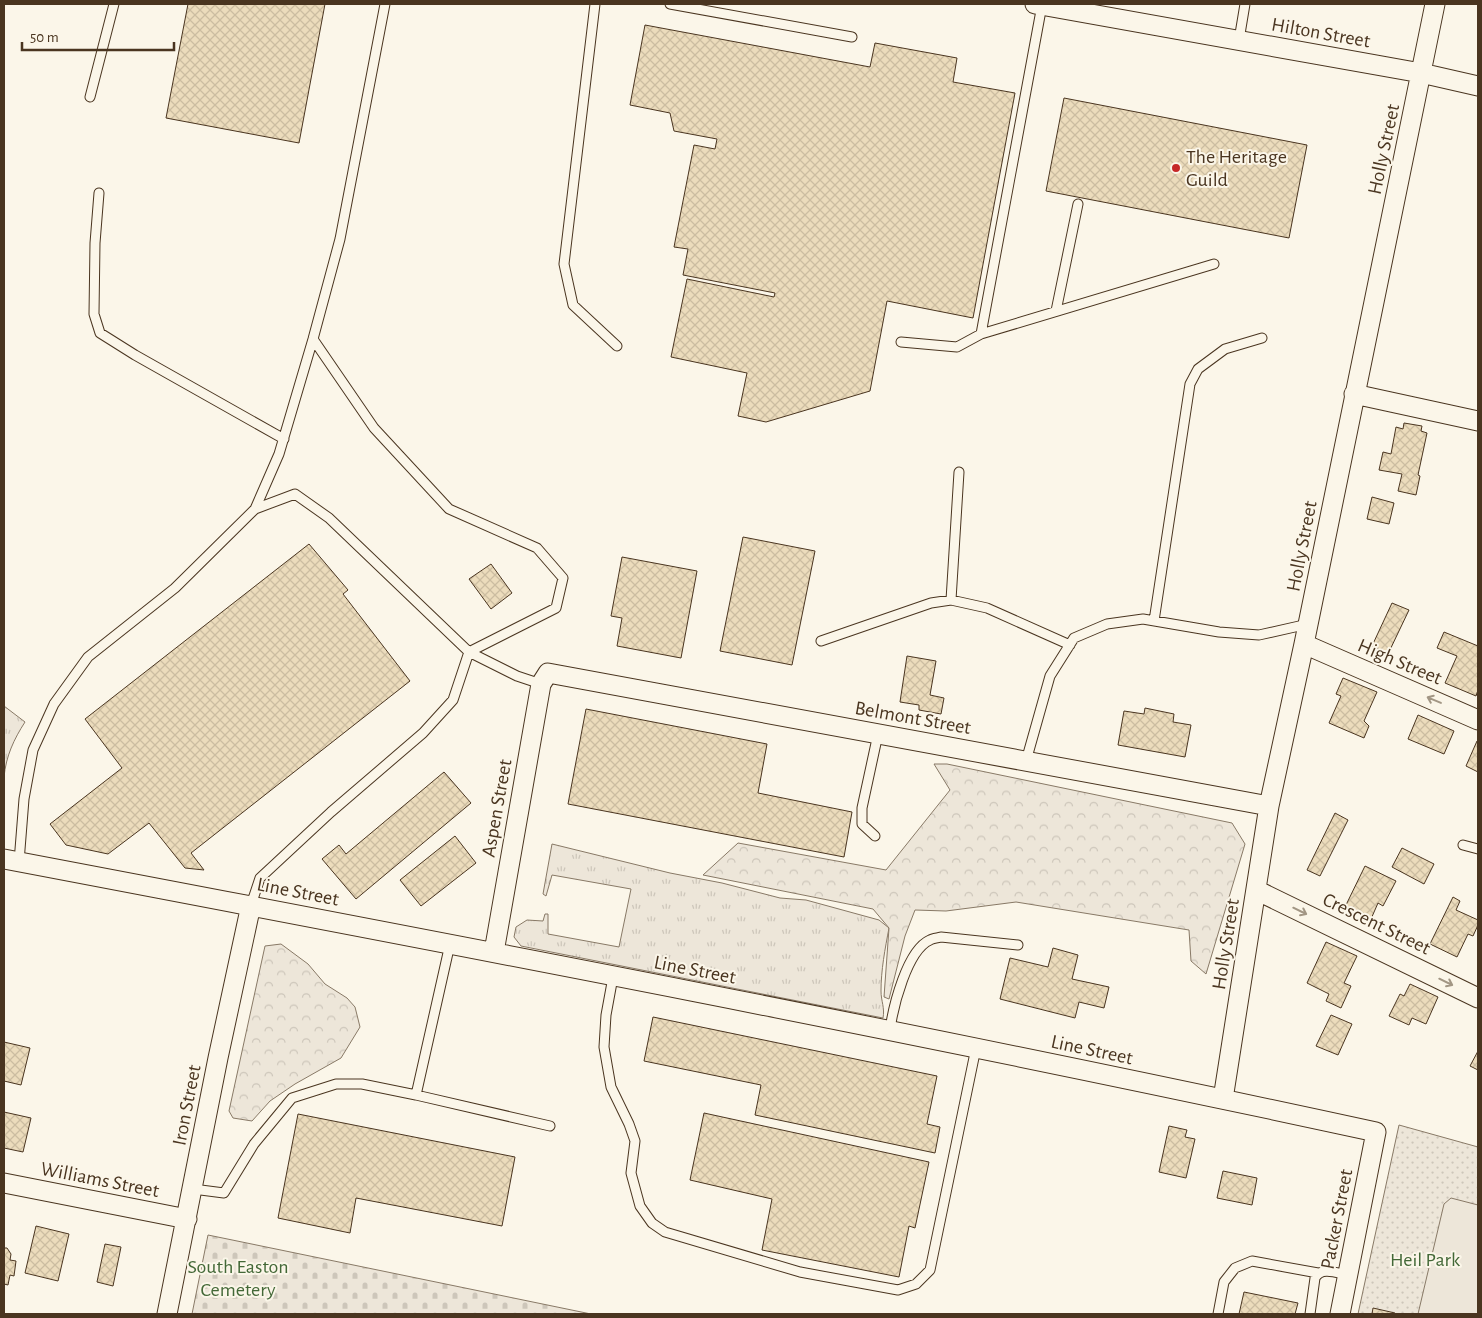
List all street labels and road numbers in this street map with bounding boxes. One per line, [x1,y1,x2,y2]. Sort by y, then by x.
street label: Hilton Street [1270,14,1372,52]
street label: Holly Street [1365,102,1403,196]
street label: Holly Street [1283,499,1321,593]
street label: High Street [1355,635,1445,689]
street label: Belmont Street [853,698,973,738]
street label: Aspen Street [479,757,516,859]
street label: Line Street [255,874,341,910]
street label: Crescent Street [1320,889,1434,959]
street label: Holly Street [1209,897,1243,991]
street label: Line Street [652,952,738,988]
street label: Line Street [1049,1032,1135,1069]
street label: Iron Street [169,1062,205,1147]
street label: Williams Street [39,1159,161,1201]
street label: Packer Street [1317,1167,1357,1271]

